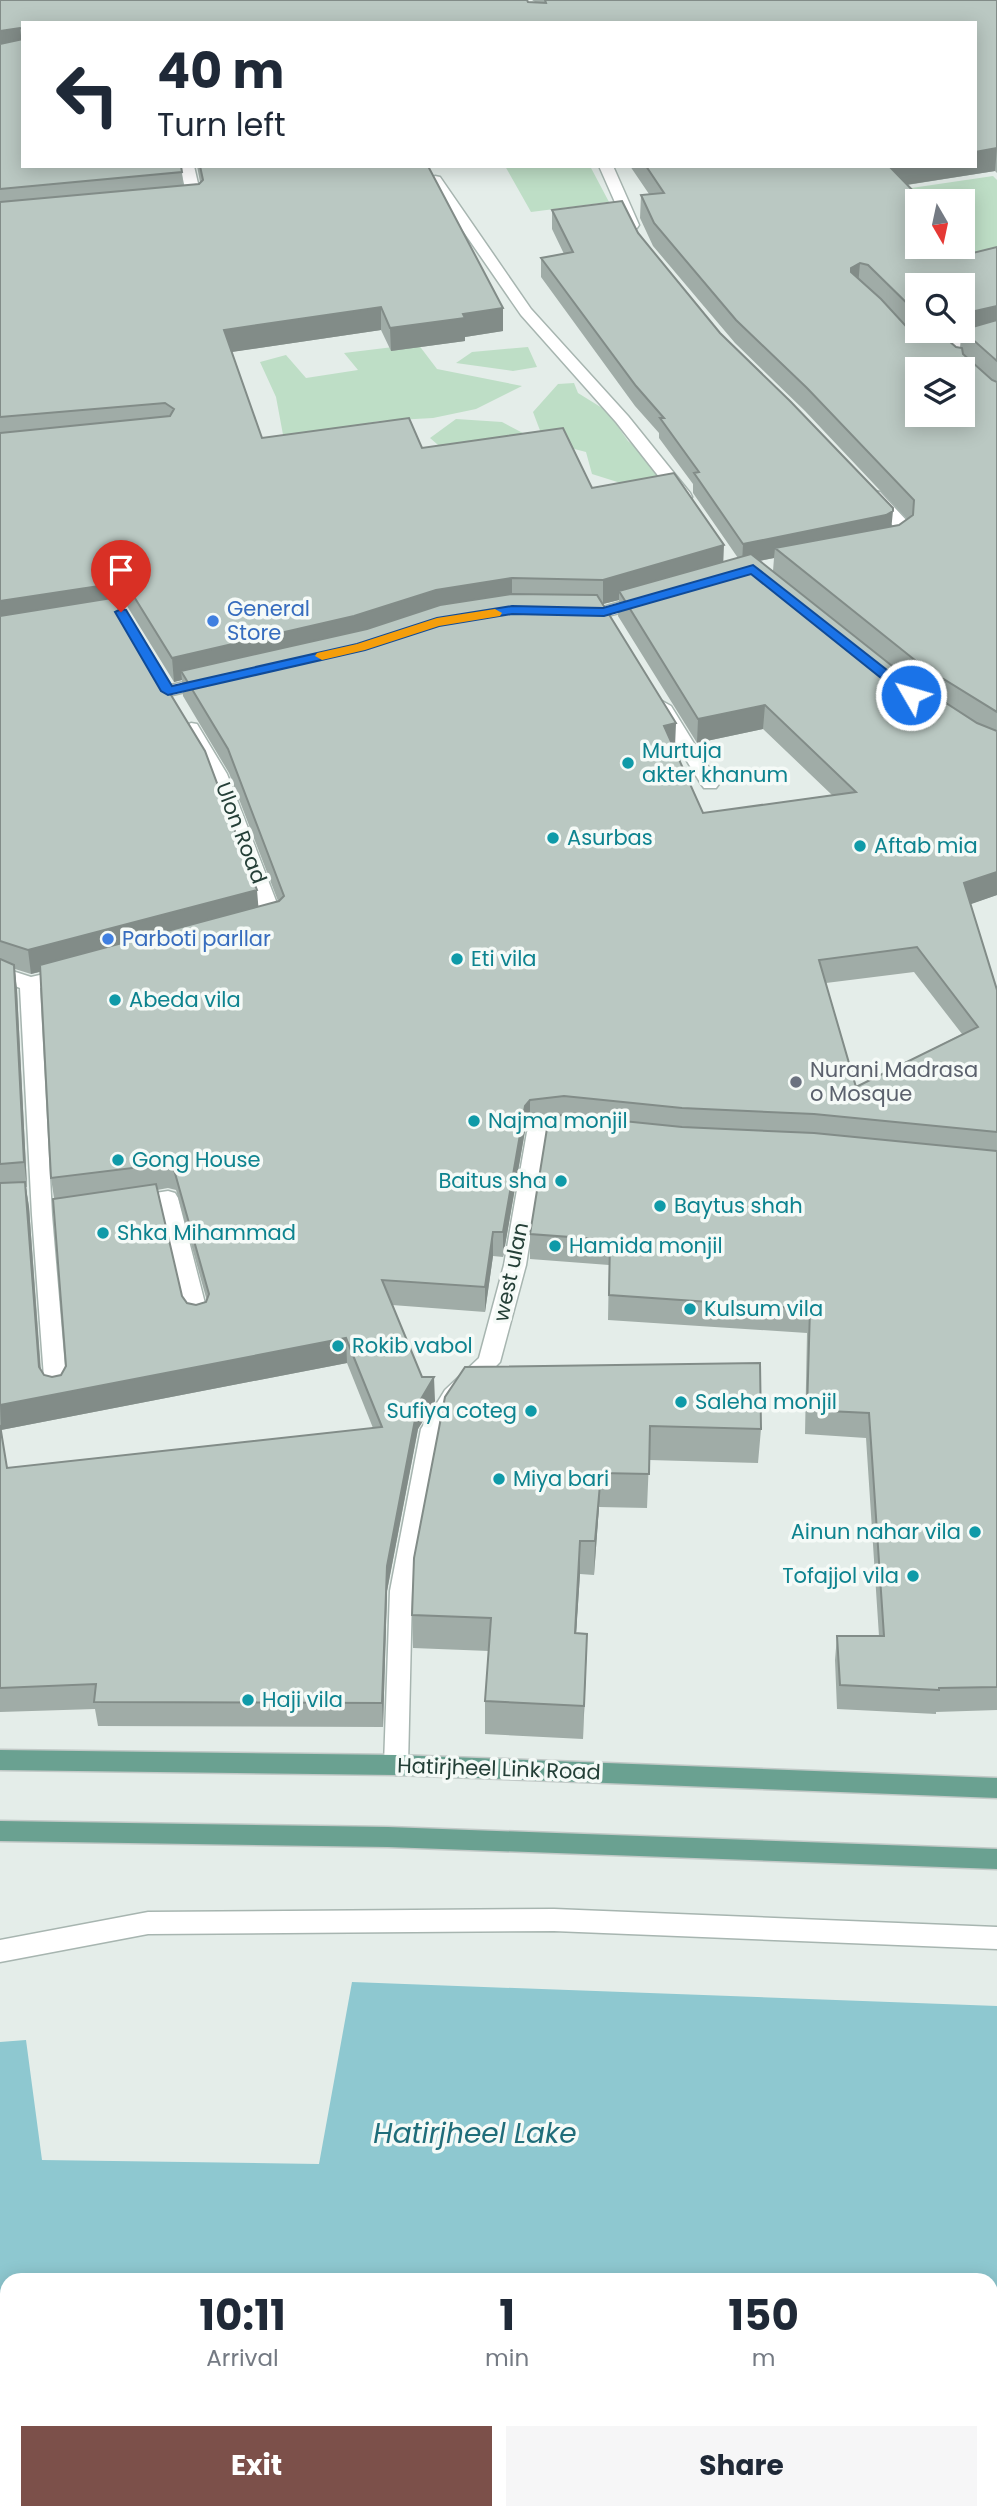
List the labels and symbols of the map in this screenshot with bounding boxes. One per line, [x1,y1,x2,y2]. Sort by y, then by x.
north arrow [905,189,975,259]
pin [91,540,151,612]
place label: General Store [227,594,310,647]
marker: General Store [205,613,221,629]
position arrow [874,658,948,732]
place label: Murtuja akter khanum [642,736,788,789]
marker: Murtuja akter khanum [620,755,636,771]
street label: Ulon Road [209,778,274,888]
place label: Asurbas [567,823,653,852]
marker: Asurbas [545,830,561,846]
place label: Aftab mia [874,831,978,860]
marker: Aftab mia [852,838,868,854]
place label: Parboti parllar [122,924,271,953]
marker: Parboti parllar [100,931,116,947]
place label: Eti vila [471,944,537,973]
marker: Eti vila [449,951,465,967]
place label: Abeda vila [129,985,241,1014]
marker: Abeda vila [107,992,123,1008]
place label: Nurani Madrasa o Mosque [810,1055,978,1108]
marker: Nurani Madrasa o Mosque [788,1074,804,1090]
place label: Najma monjil [488,1106,628,1135]
marker: Najma monjil [466,1113,482,1129]
place label: Gong House [132,1145,260,1174]
marker: Gong House [110,1152,126,1168]
place label: Baitus sha [439,1166,547,1195]
marker: Baitus sha [553,1173,569,1189]
place label: Baytus shah [674,1191,803,1220]
marker: Baytus shah [652,1198,668,1214]
place label: Shka Mihammad [117,1218,296,1247]
street label: west ulan [486,1220,535,1324]
marker: Shka Mihammad [95,1225,111,1241]
place label: Hamida monjil [569,1231,723,1260]
marker: Hamida monjil [547,1238,563,1254]
place label: Kulsum vila [704,1294,823,1323]
marker: Kulsum vila [682,1301,698,1317]
place label: Rokib vabol [352,1331,473,1360]
marker: Rokib vabol [330,1338,346,1354]
place label: Saleha monjil [695,1387,837,1416]
marker: Saleha monjil [673,1394,689,1410]
place label: Sufiya coteg [386,1396,517,1425]
marker: Sufiya coteg [523,1403,539,1419]
place label: Miya bari [513,1464,609,1493]
marker: Miya bari [491,1471,507,1487]
place label: Ainun nahar vila [791,1517,961,1546]
marker: Ainun nahar vila [967,1524,983,1540]
place label: Tofajjol vila [782,1561,899,1590]
marker: Tofajjol vila [905,1568,921,1584]
place label: Haji vila [262,1685,343,1714]
marker: Haji vila [240,1692,256,1708]
street label: Hatirjheel Link Road [397,1750,601,1787]
water label: Hatirjheel Lake [373,2114,577,2153]

